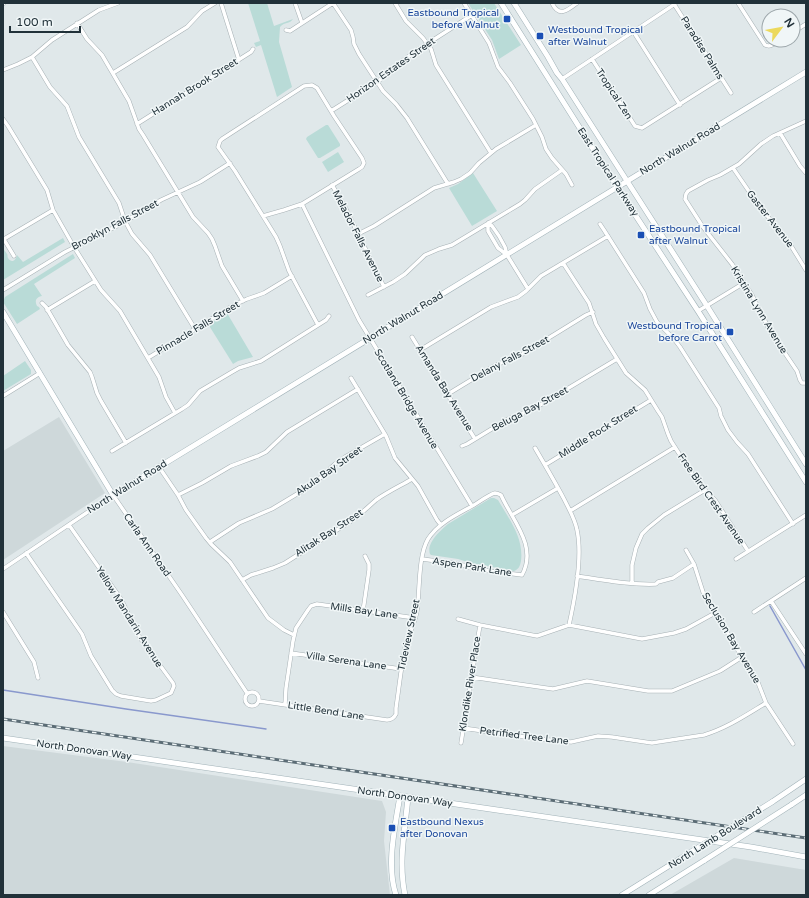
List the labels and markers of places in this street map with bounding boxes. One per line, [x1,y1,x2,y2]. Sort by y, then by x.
place label: Eastbound Tropical before Walnut [408,7,499,31]
marker: Eastbound Tropical before Walnut [502,14,512,24]
place label: Westbound Tropical after Walnut [548,24,643,48]
marker: Westbound Tropical after Walnut [535,31,545,41]
place label: Eastbound Tropical after Walnut [649,223,740,247]
marker: Eastbound Tropical after Walnut [636,230,646,240]
place label: Westbound Tropical before Carrot [627,320,722,344]
marker: Westbound Tropical before Carrot [725,327,735,337]
place label: Eastbound Nexus after Donovan [400,816,484,840]
marker: Eastbound Nexus after Donovan [387,823,397,833]

